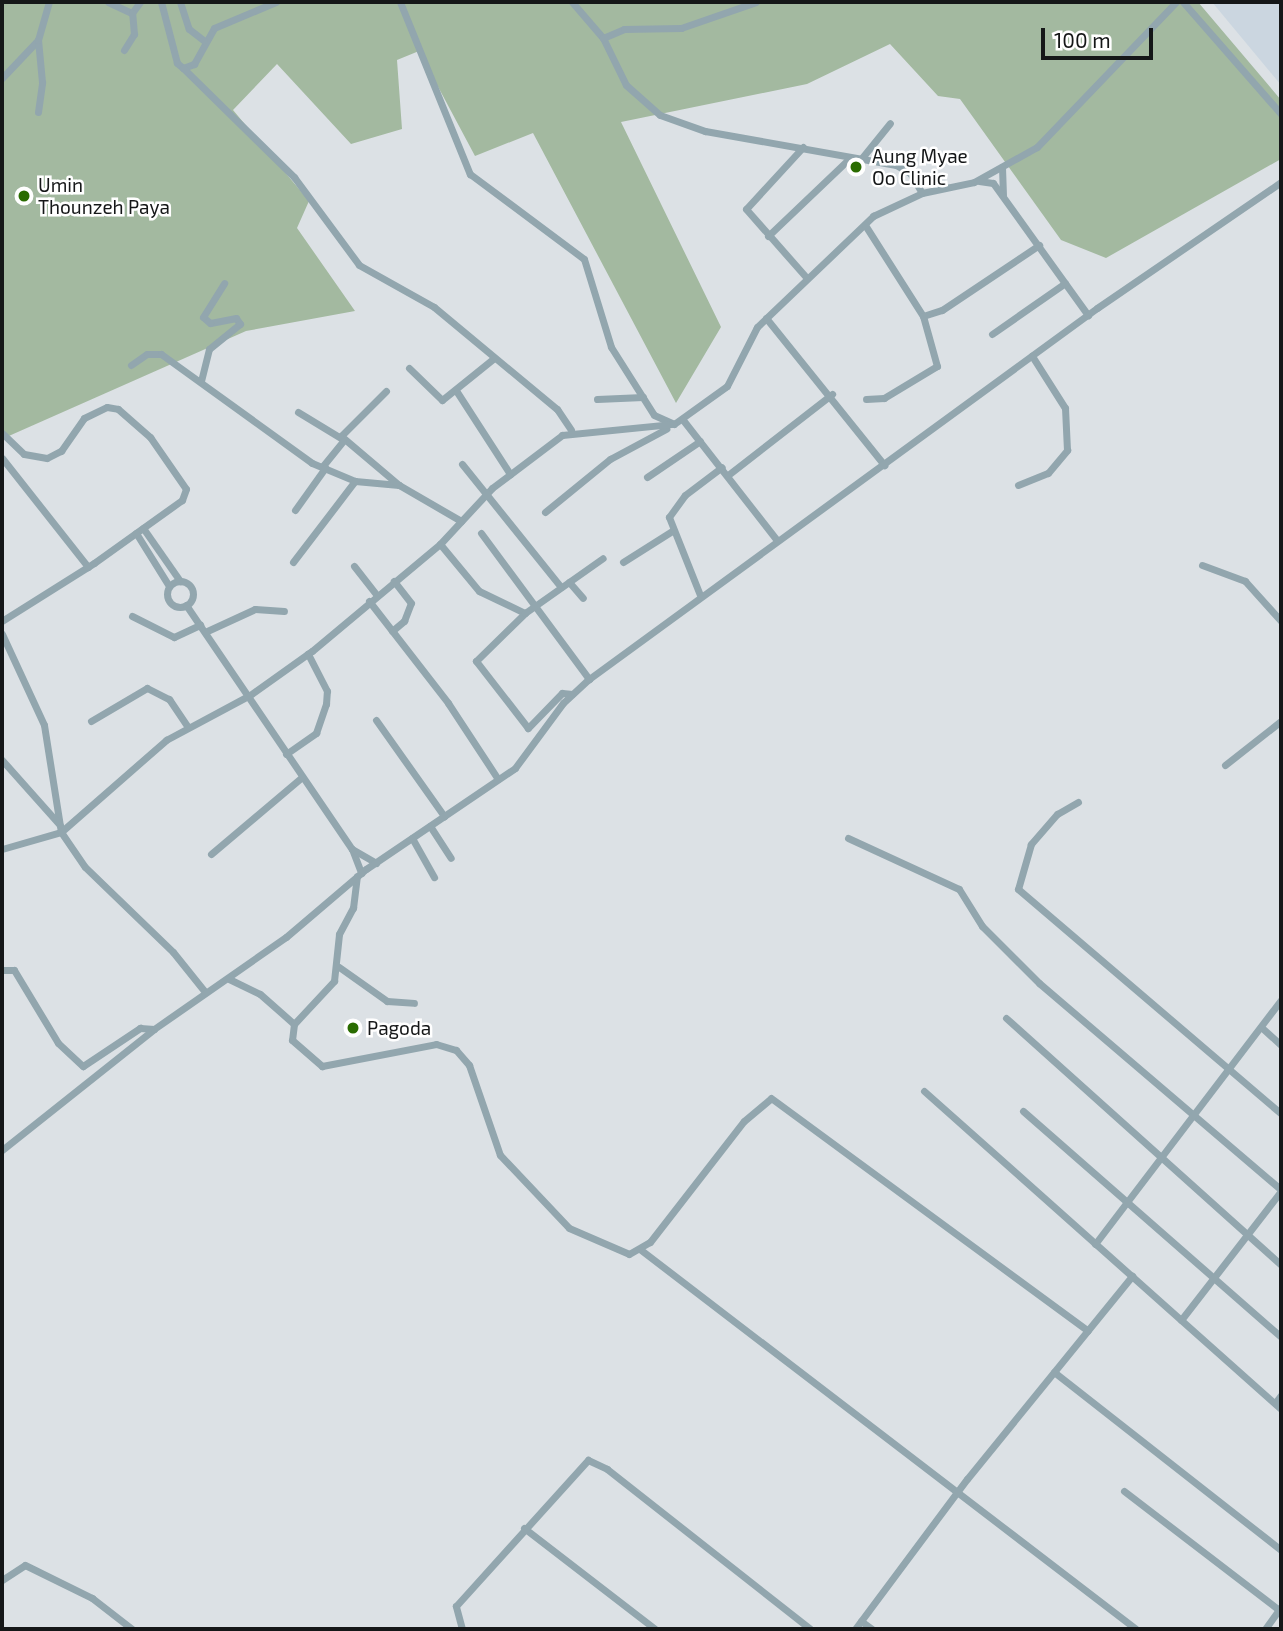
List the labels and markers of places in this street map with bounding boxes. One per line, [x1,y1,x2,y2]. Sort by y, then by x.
place label: Aung Myae Oo Clinic [872,145,968,189]
marker: Aung Myae Oo Clinic [846,157,866,177]
place label: Umin Thounzeh Paya [38,174,170,218]
marker: Umin Thounzeh Paya [16,188,32,204]
place label: Pagoda [367,1017,431,1039]
marker: Pagoda [345,1020,361,1036]

